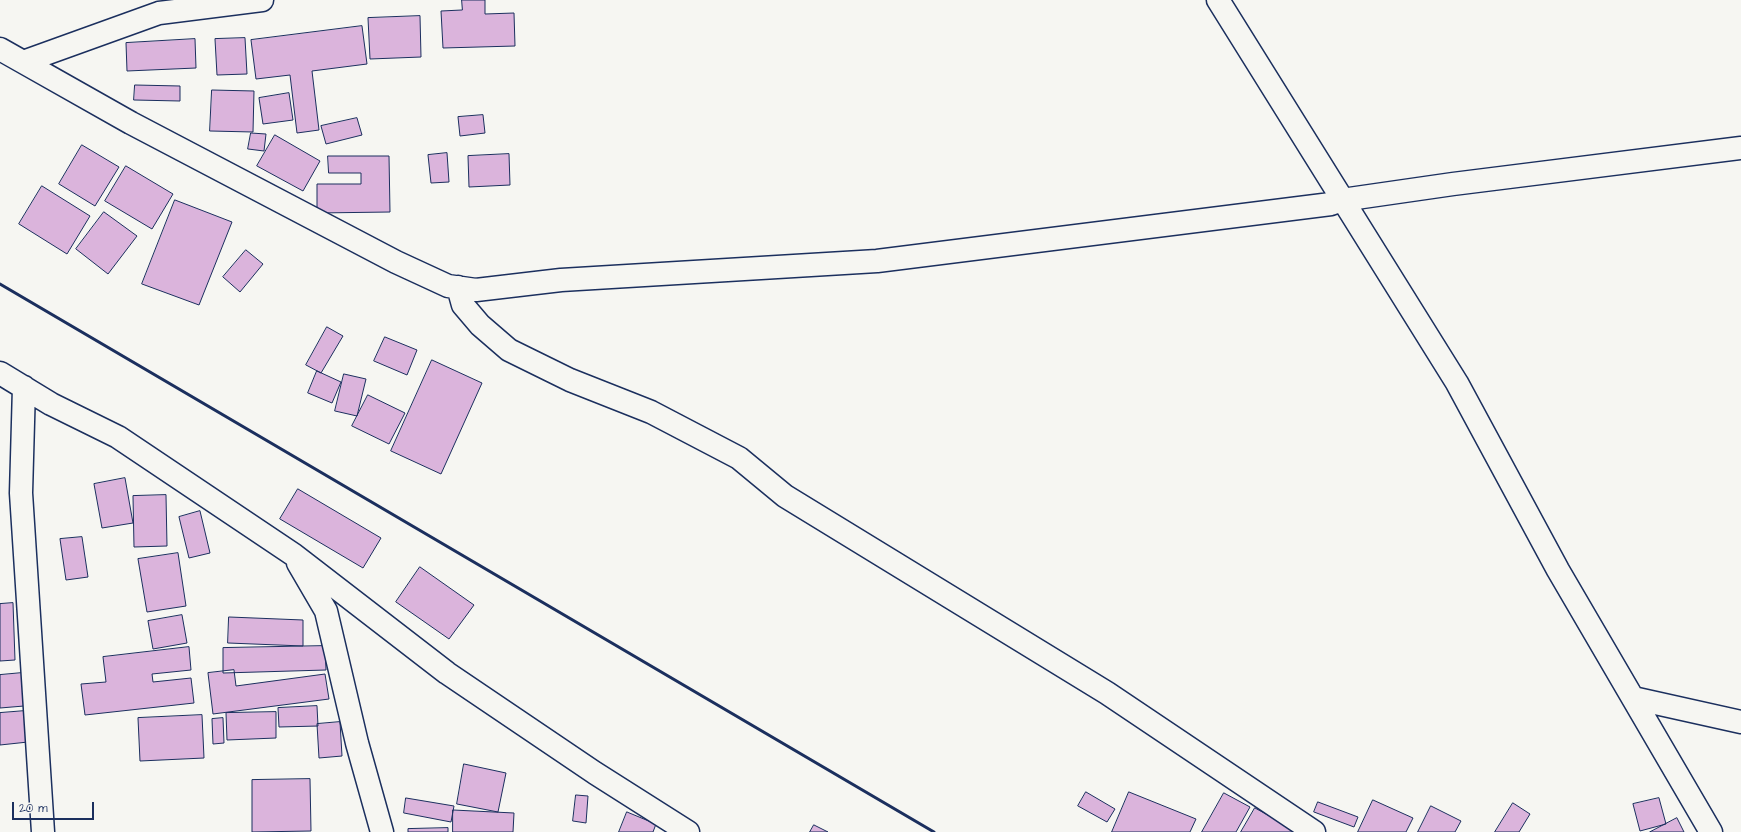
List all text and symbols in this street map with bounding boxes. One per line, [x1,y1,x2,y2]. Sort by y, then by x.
scale bar [14,794,96,820]
text: 20 m [19,800,48,817]

